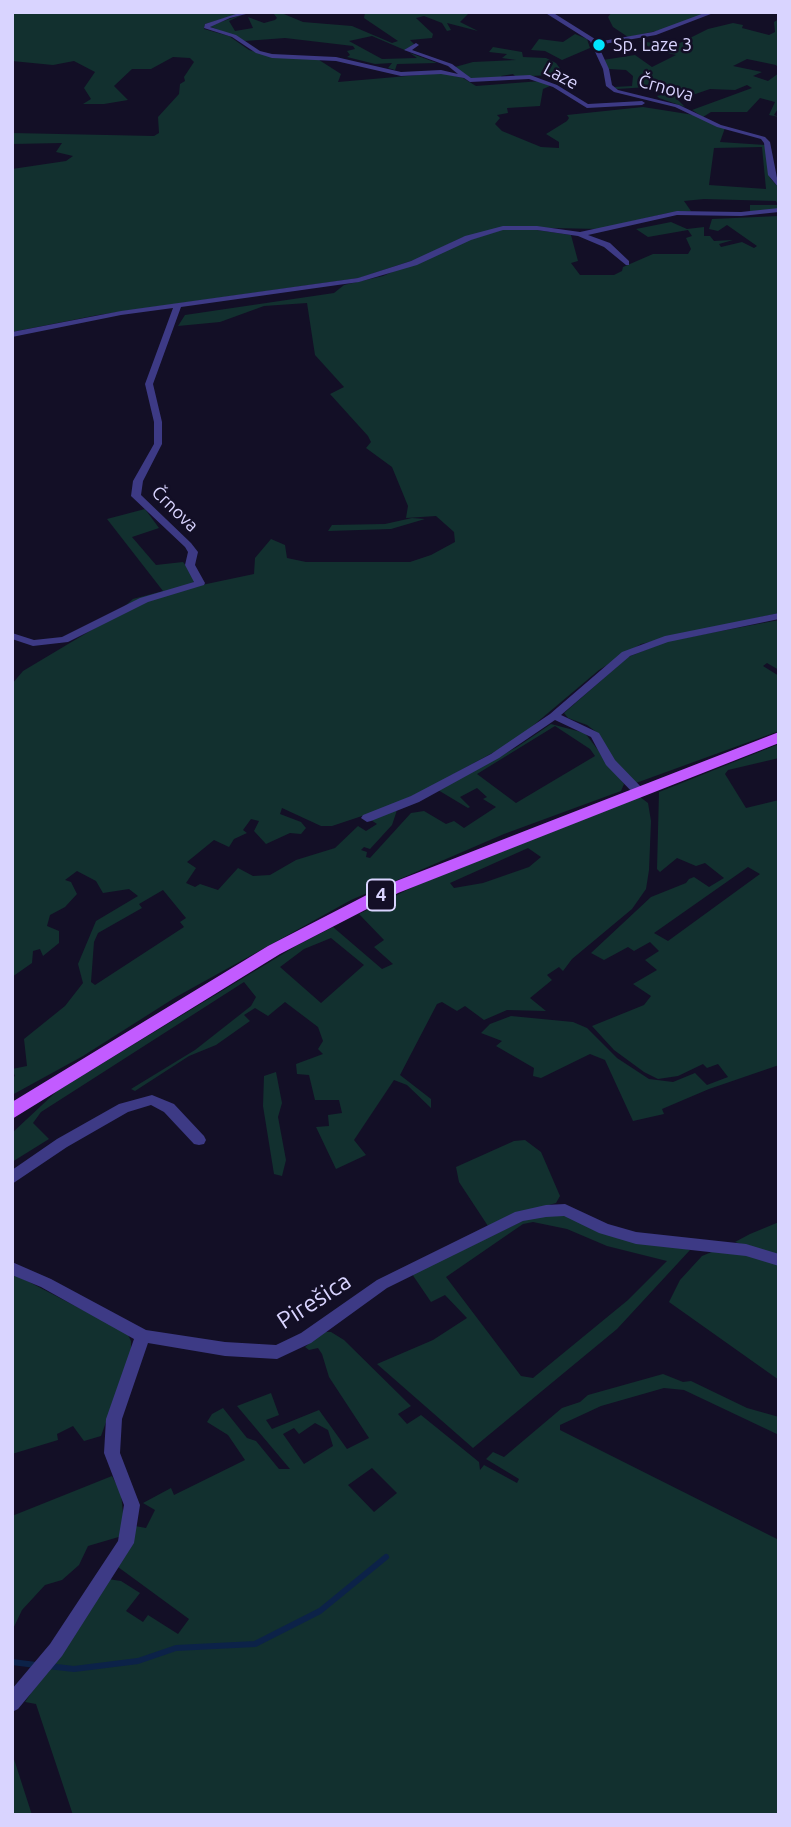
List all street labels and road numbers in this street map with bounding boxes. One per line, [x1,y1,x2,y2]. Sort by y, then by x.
street label: Laze [540,58,582,94]
street label: Črnova [636,70,696,106]
street label: Črnova [147,482,203,536]
road number: 4 [367,880,395,911]
street label: Pirešica [272,1267,356,1335]

